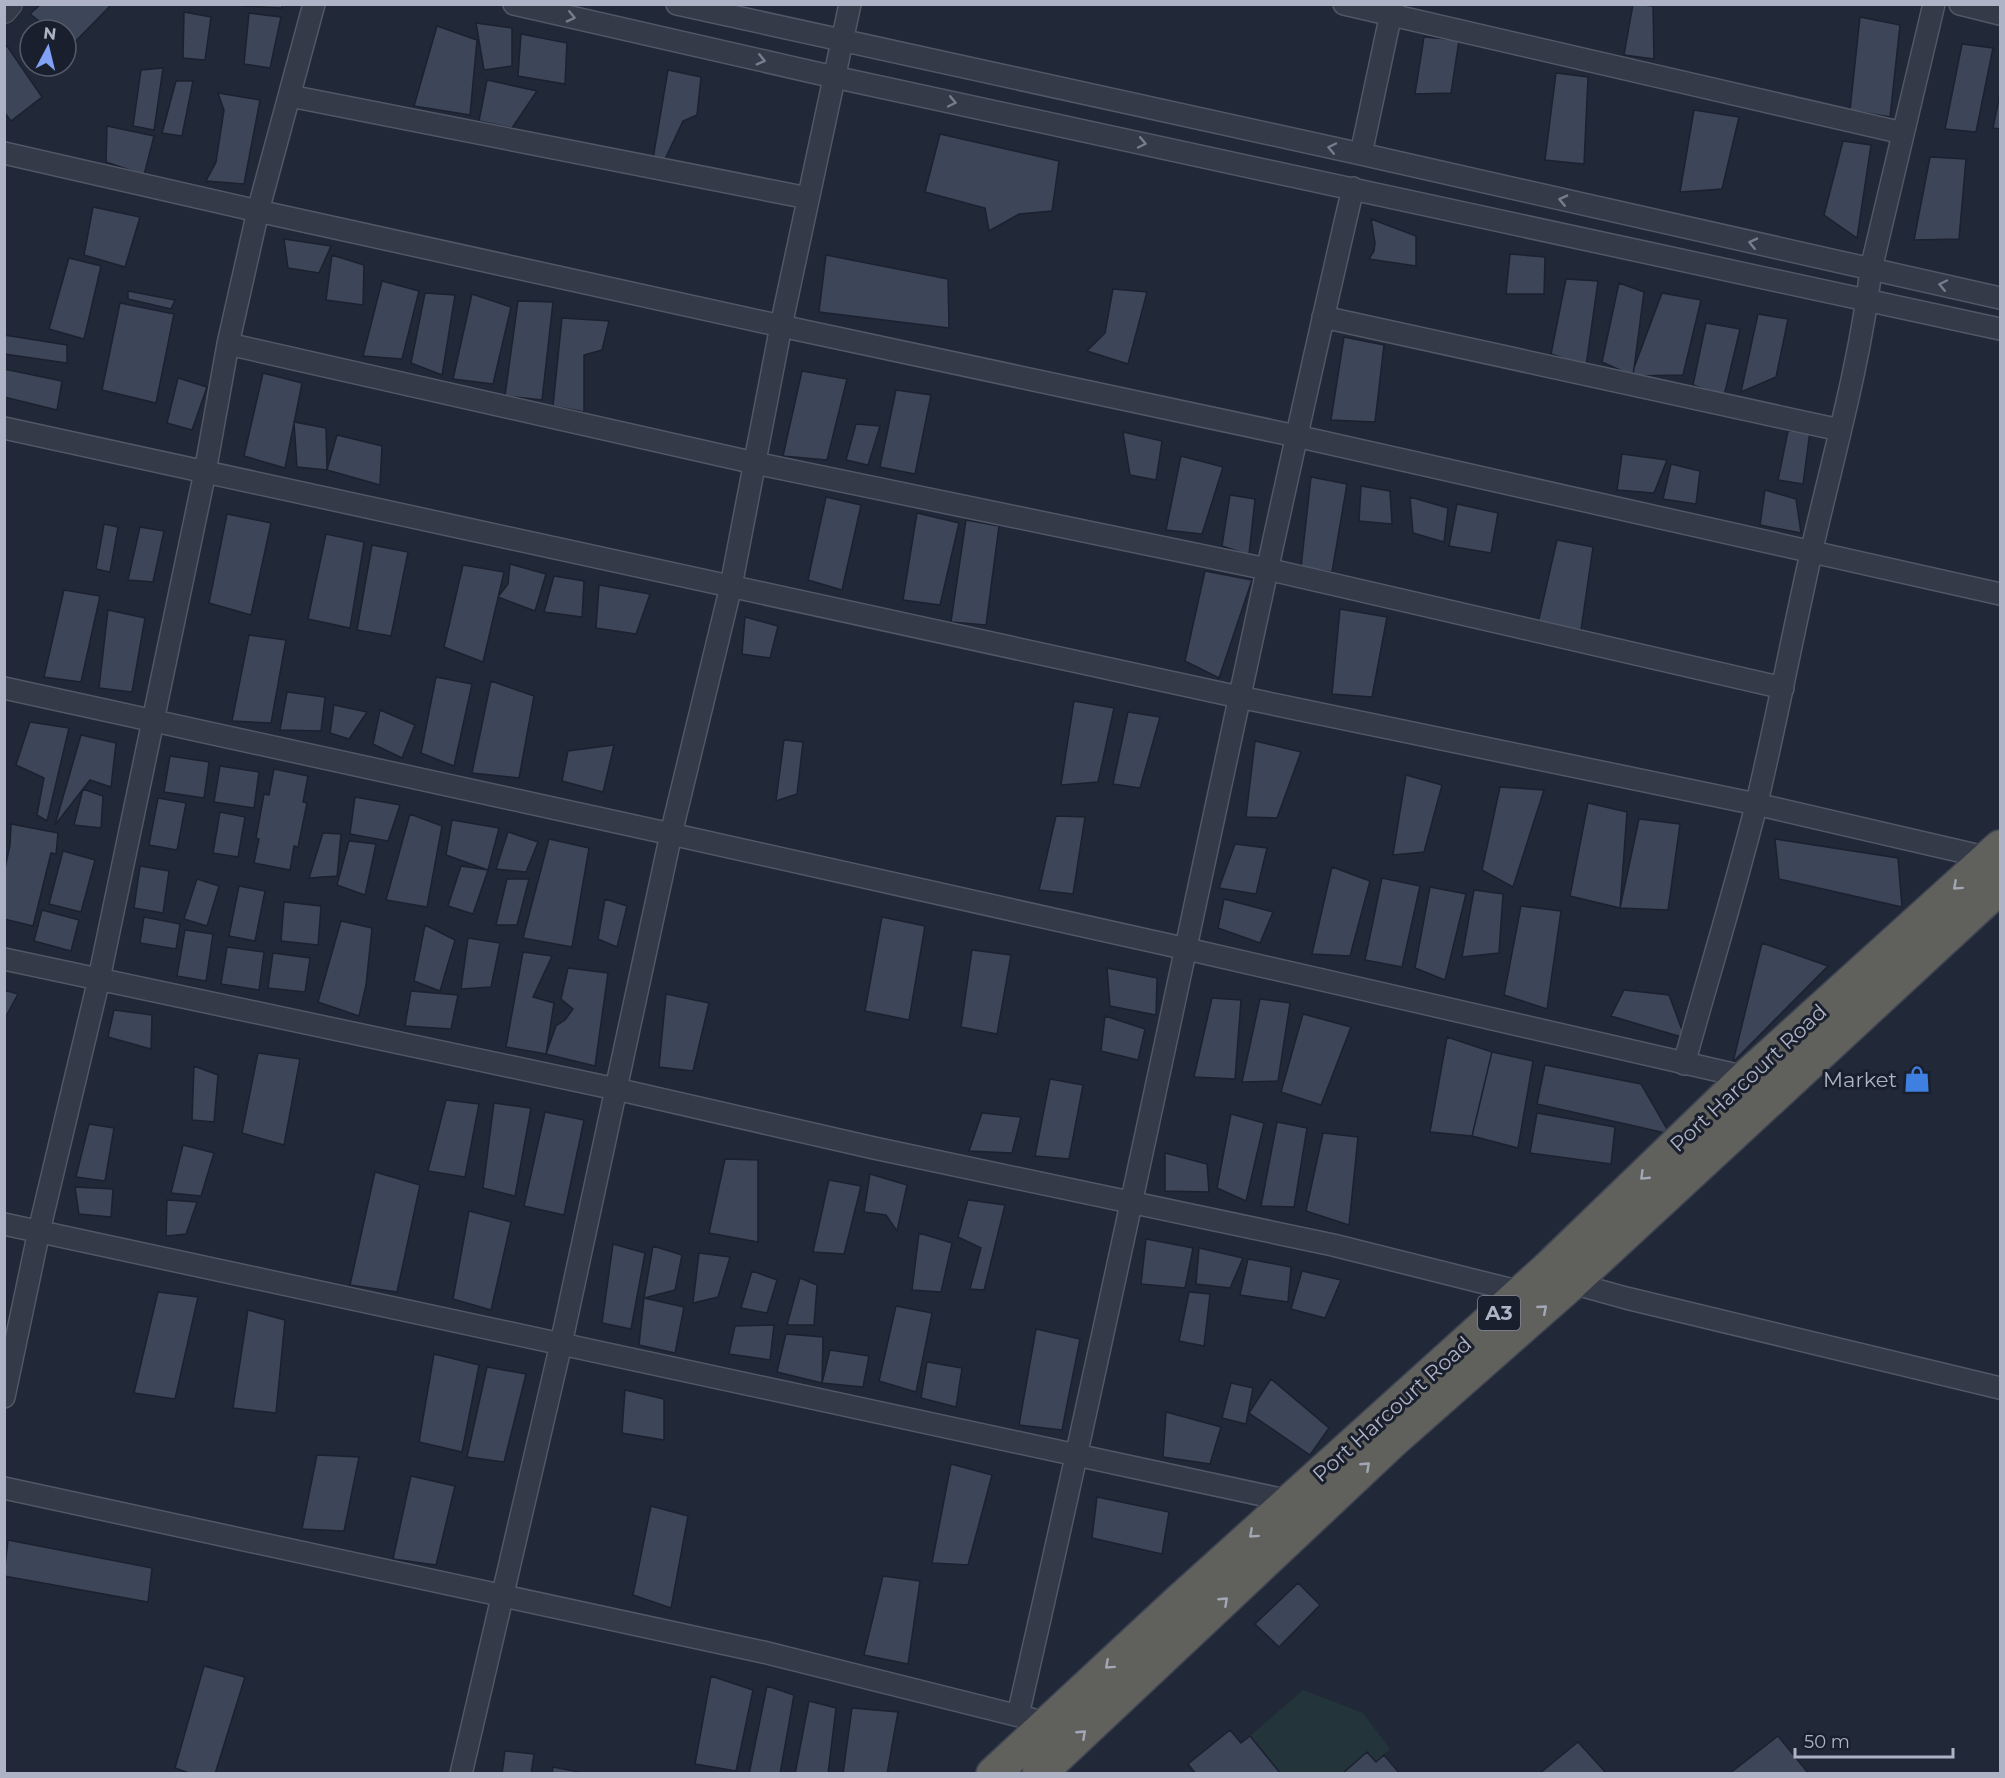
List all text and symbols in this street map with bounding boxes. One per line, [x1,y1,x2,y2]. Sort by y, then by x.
one-way arrow [566,10,576,23]
north arrow [18,18,78,78]
text: N [42,23,57,44]
one-way arrow [756,53,766,66]
one-way arrow [946,95,956,108]
one-way arrow [1137,136,1147,149]
one-way arrow [1327,142,1337,155]
one-way arrow [1558,194,1568,207]
one-way arrow [1748,237,1758,250]
one-way arrow [1939,280,1949,293]
one-way arrow [1953,879,1964,890]
street label: Port Harcourt Road [1665,999,1831,1157]
shop icon: Market [1902,1064,1932,1094]
place label: Market [1823,1067,1897,1092]
one-way arrow [1641,1168,1652,1179]
road number: A3 [1478,1296,1520,1330]
one-way arrow [1536,1305,1547,1316]
street label: Port Harcourt Road [1307,1331,1477,1487]
one-way arrow [1358,1463,1369,1474]
one-way arrow [1249,1527,1260,1538]
one-way arrow [1217,1597,1228,1608]
one-way arrow [1105,1658,1116,1669]
scale bar [1795,1721,1952,1759]
one-way arrow [1074,1730,1085,1741]
text: 50 m [1804,1731,1850,1753]

